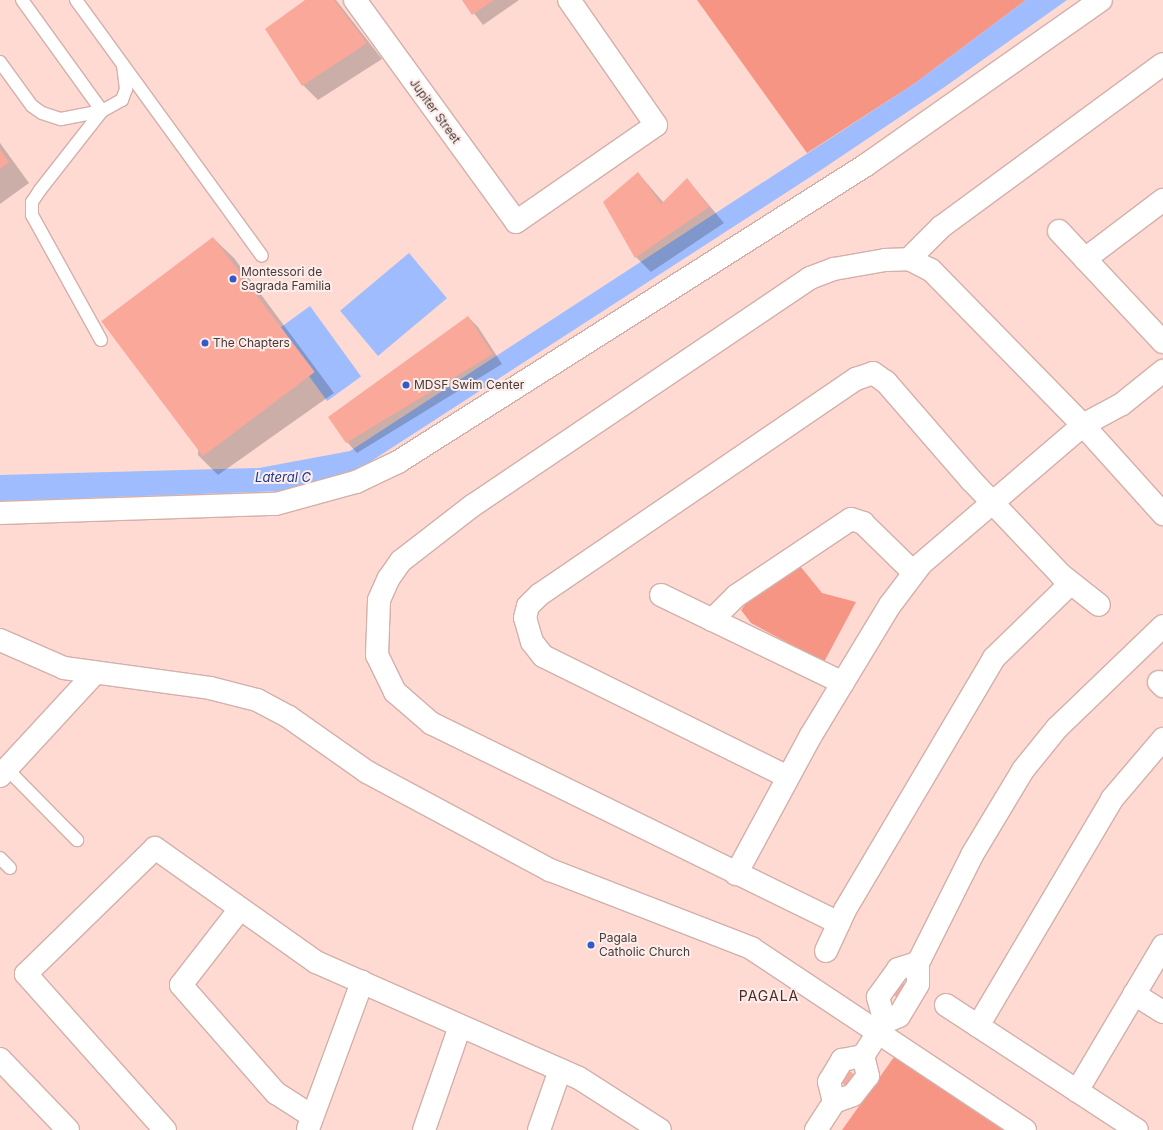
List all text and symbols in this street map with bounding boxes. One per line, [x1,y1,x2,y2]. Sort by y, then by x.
street label: Jupiter Street [407,76,463,146]
place label: Montessori de Sagrada Familia [241,265,331,293]
marker: Montessori de Sagrada Familia [228,274,238,284]
place label: The Chapters [213,336,290,350]
marker: The Chapters [200,338,210,348]
place label: MDSF Swim Center [414,378,524,392]
marker: MDSF Swim Center [401,380,411,390]
water label: Lateral C [255,469,311,485]
place label: Pagala Catholic Church [599,931,690,959]
marker: Pagala Catholic Church [586,940,596,950]
district label: PAGALA [739,988,799,1004]

